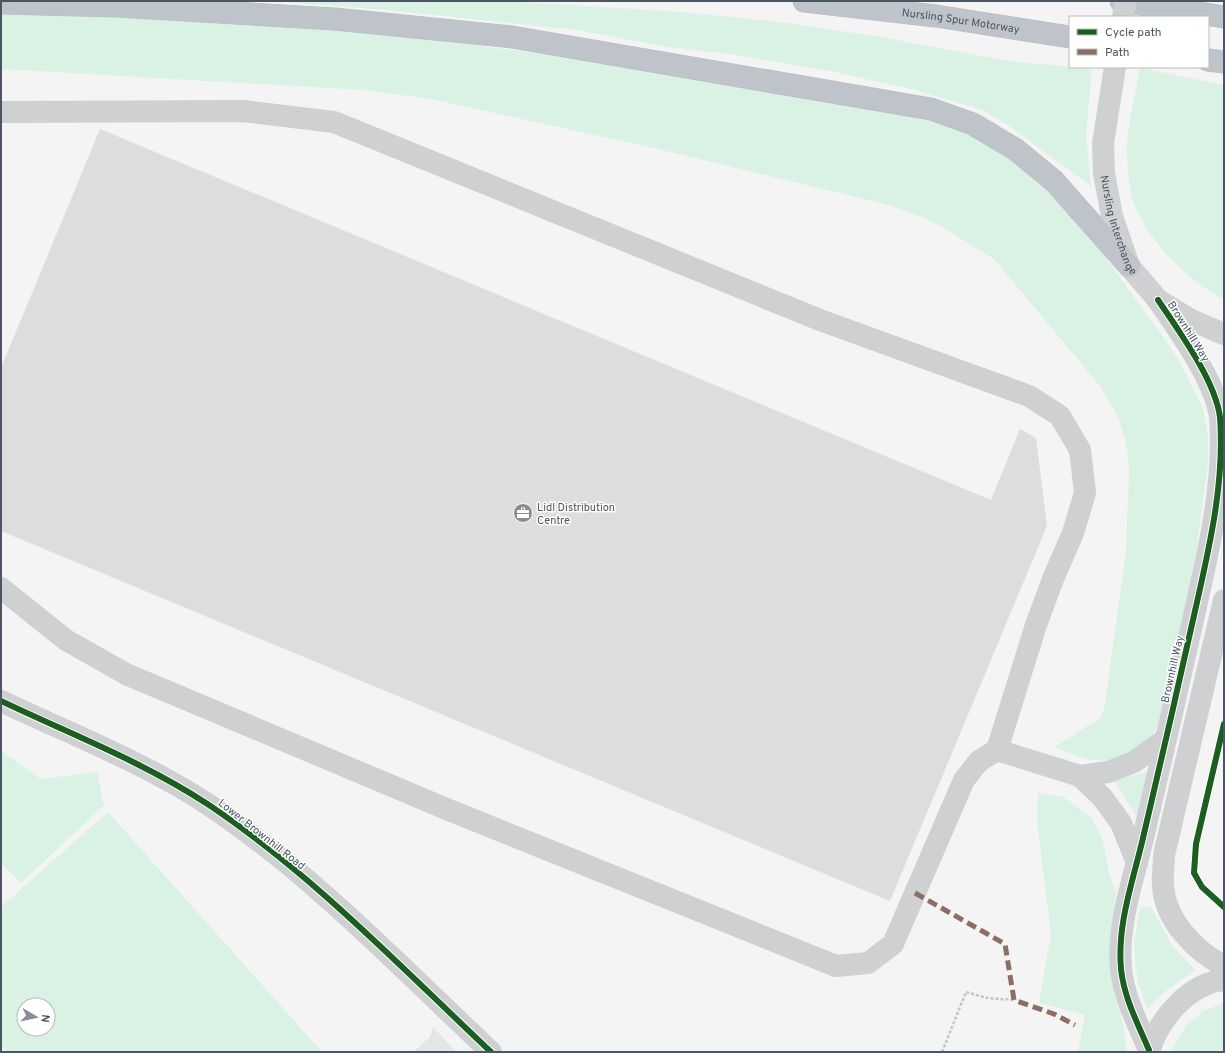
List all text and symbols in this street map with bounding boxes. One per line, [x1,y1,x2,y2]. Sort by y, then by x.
street label: Nursling Spur Motorway [901,6,1021,37]
legend [1069,16,1209,68]
text: Cycle path [1105,25,1162,41]
text: Path [1105,45,1130,61]
street label: Nursling Interchange [1097,174,1140,278]
street label: Brownhill Way [1164,299,1212,365]
place label: Lidl Distribution Centre [537,501,615,528]
office icon: Lidl Distribution Centre [512,502,534,524]
street label: Brownhill Way [1158,634,1188,704]
street label: Lower Brownhill Road [215,796,308,873]
north arrow [16,997,56,1037]
text: N [37,1013,52,1023]

